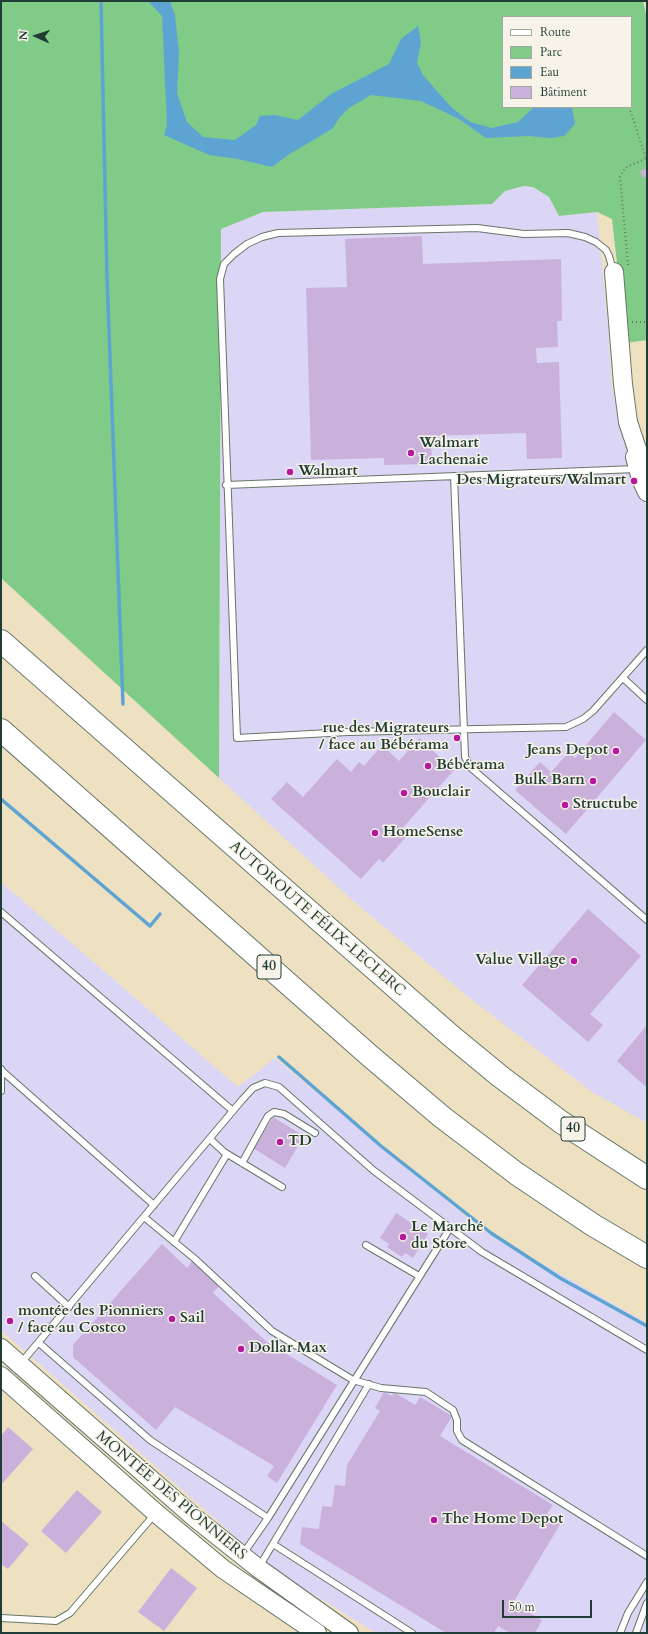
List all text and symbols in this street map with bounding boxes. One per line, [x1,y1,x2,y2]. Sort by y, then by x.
north arrow [16,16,56,56]
legend [502,16,632,108]
text: Route [540,24,571,40]
text: N [16,30,31,41]
text: Parc [540,44,562,60]
text: Eau [540,64,559,80]
text: Bâtiment [540,84,587,100]
place label: Walmart Lachenaie [419,435,488,470]
marker: Walmart Lachenaie [406,448,416,458]
place label: Walmart [298,463,358,481]
marker: Walmart [285,467,295,477]
place label: Des Migrateurs/Walmart [456,472,626,490]
marker: Des Migrateurs/Walmart [629,476,639,486]
place label: rue des Migrateurs / face au Bébérama [319,720,449,755]
marker: rue des Migrateurs / face au Bébérama [452,733,462,743]
place label: Jeans Depot [527,742,608,760]
marker: Jeans Depot [611,746,621,756]
place label: Bébérama [436,757,505,775]
marker: Bébérama [423,761,433,771]
place label: Bulk Barn [514,772,585,790]
marker: Bulk Barn [588,776,598,786]
place label: Bouclair [412,784,470,802]
marker: Bouclair [399,788,409,798]
place label: Structube [573,796,638,814]
marker: Structube [560,800,570,810]
place label: HomeSense [383,824,463,842]
marker: HomeSense [370,828,380,838]
street label: AUTOROUTE FÉLIX-LECLERC [225,838,409,1000]
place label: Value Village [475,952,566,970]
road number: 40 [257,955,281,979]
marker: Value Village [569,956,579,966]
road number: 40 [561,1117,585,1141]
place label: TD [288,1133,312,1151]
marker: TD [275,1137,285,1147]
place label: Le Marché du Store [411,1219,484,1254]
marker: Le Marché du Store [398,1232,408,1242]
place label: montée des Pionniers / face au Costco [18,1303,164,1338]
place label: Sail [180,1310,205,1328]
marker: Sail [167,1314,177,1324]
marker: montée des Pionniers / face au Costco [5,1316,15,1326]
place label: Dollar Max [249,1340,327,1358]
marker: Dollar Max [236,1344,246,1354]
street label: MONTÉE DES PIONNIERS [92,1428,250,1564]
place label: The Home Depot [442,1511,563,1529]
marker: The Home Depot [429,1515,439,1525]
scale bar [504,1592,594,1618]
text: 50 m [509,1599,535,1615]

